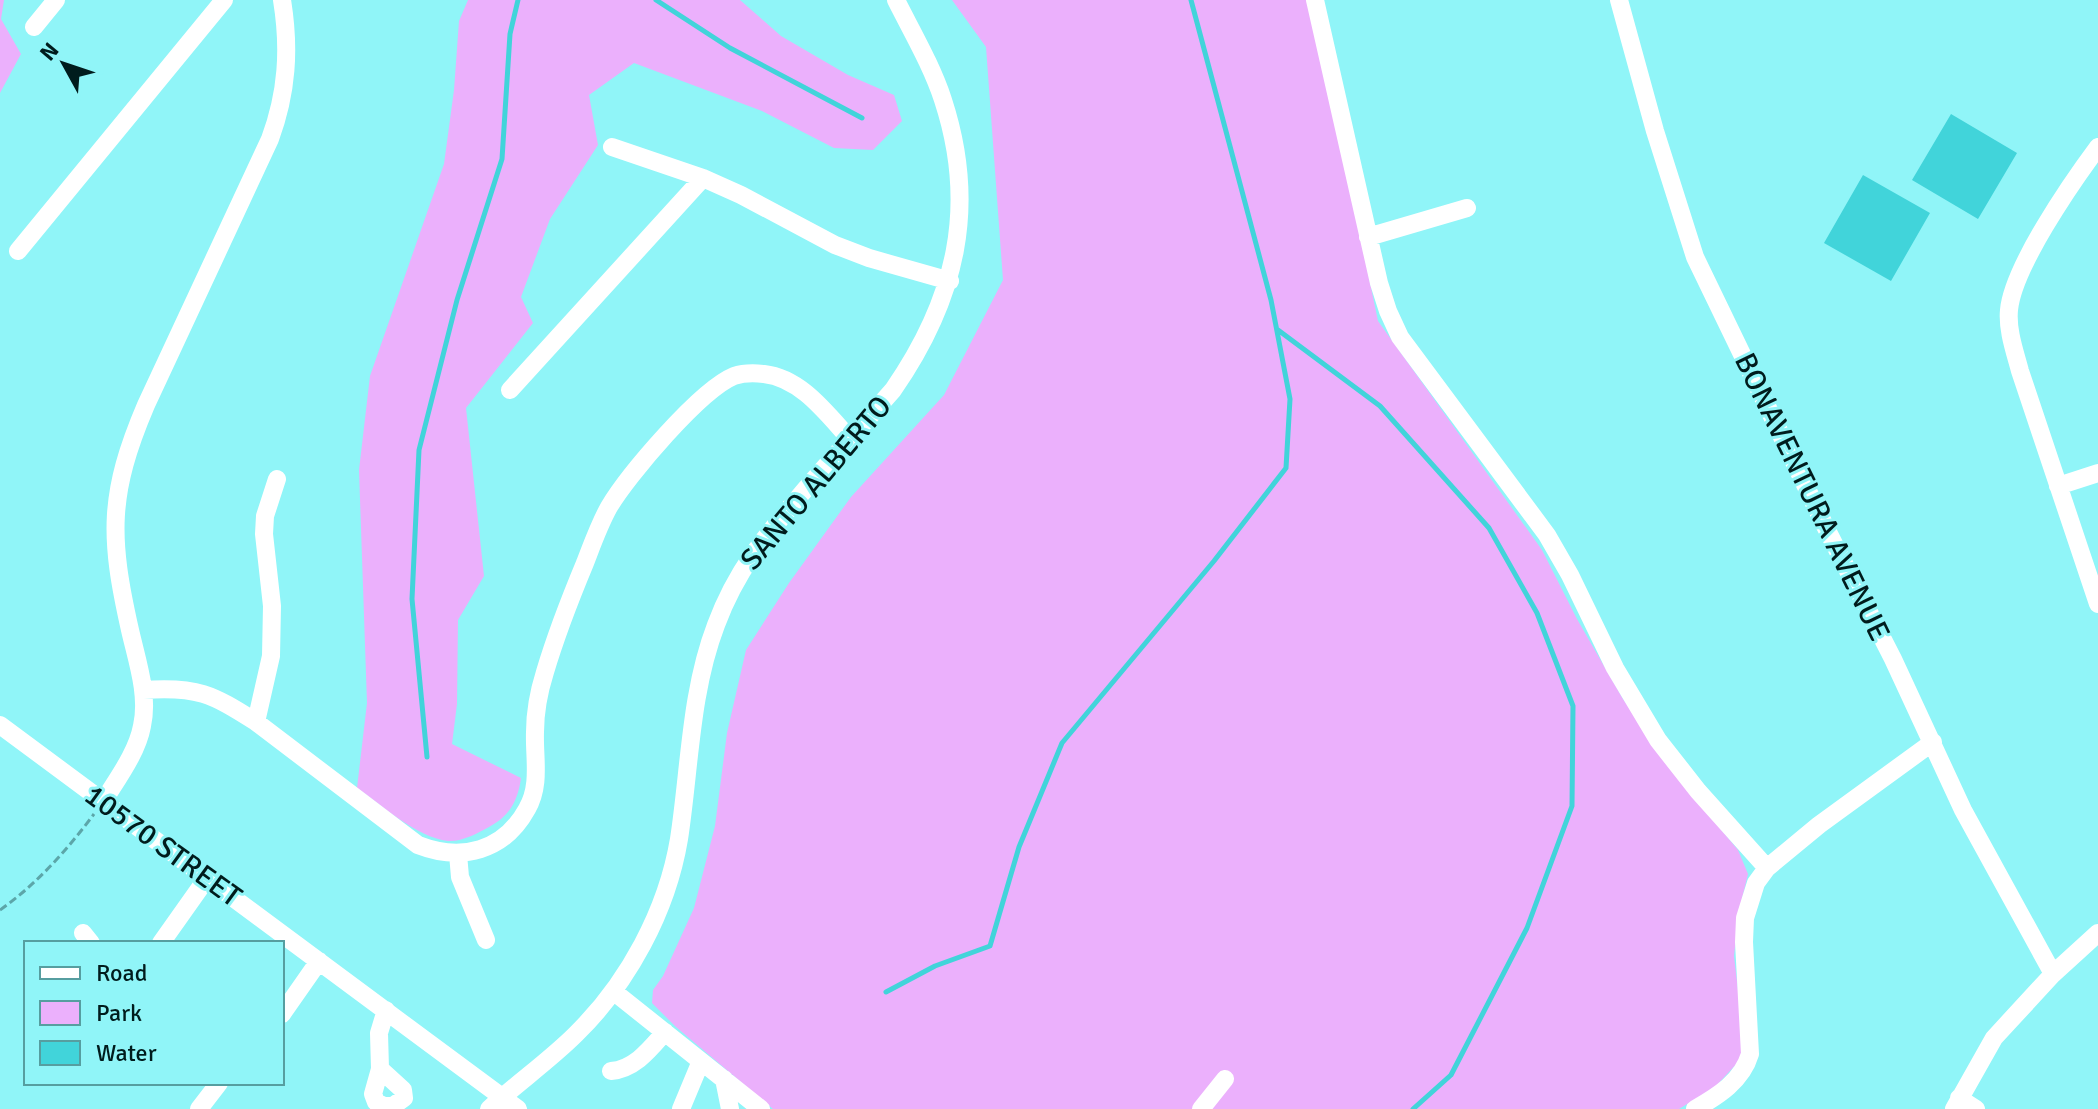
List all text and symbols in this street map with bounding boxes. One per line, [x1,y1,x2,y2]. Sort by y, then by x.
north arrow [24,24,104,104]
text: N [34,37,64,66]
street label: BONAVENTURA AVENUE [1726,347,1898,647]
street label: SANTO ALBERTO [732,388,900,578]
street label: 10570 STREET [77,777,249,915]
legend [24,941,284,1085]
text: Road [96,958,147,988]
text: Park [96,998,142,1028]
text: Water [96,1038,157,1068]

